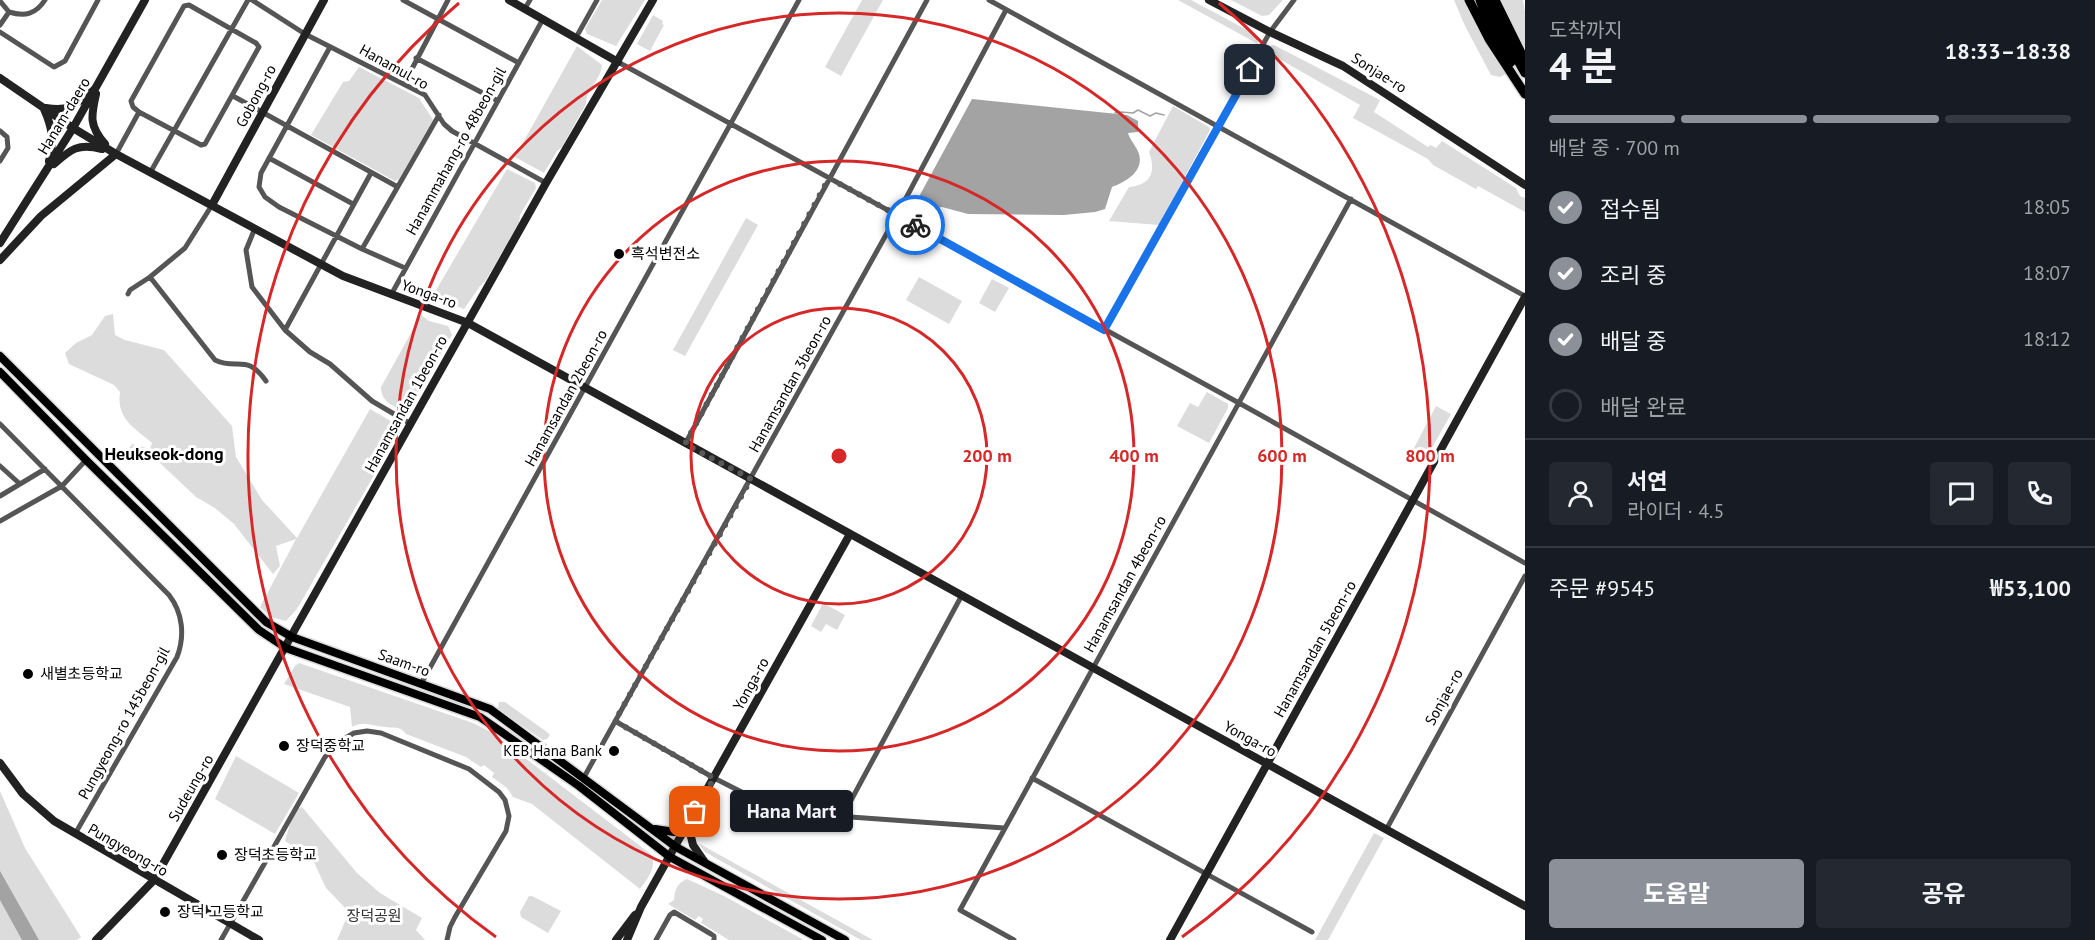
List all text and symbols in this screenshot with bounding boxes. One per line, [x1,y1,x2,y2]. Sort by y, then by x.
text: 도착까지 [1549,17,1623,43]
text: 18:33–18:38 [1945,37,2071,65]
street label: Hanamul-ro [356,40,432,93]
text: 4 분 [1549,40,1617,91]
pin [1224,44,1275,95]
street label: Sonjae-ro [1348,48,1411,97]
icon: home [1233,53,1266,86]
street label: Gobong-ro [231,61,280,130]
street label: Hanammahang-ro 48beon-gil [401,63,510,238]
street label: Hanam-daero [33,74,94,158]
text: 배달 중 · 700 m [1549,135,1680,161]
icon: check [1549,191,1582,224]
text: 18:05 [2023,194,2071,220]
courier [885,195,945,255]
text: 접수됨 [1600,195,1661,223]
icon: bike [899,209,932,242]
place label: 흑석변전소 [631,244,700,263]
marker: 흑석변전소 [612,247,626,261]
icon: check [1549,257,1582,290]
text: 18:07 [2023,260,2071,286]
text: 조리 중 [1600,261,1667,289]
street label: Yonga-ro [399,275,459,312]
street label: Hanamsandan 3beon-ro [744,312,835,456]
icon: check [1549,323,1582,356]
street label: Hanamsandan 2beon-ro [520,326,611,470]
text: 18:12 [2023,326,2071,352]
text: 배달 중 [1600,327,1667,355]
street label: Hanamsandan 1beon-ro [360,332,451,476]
text: 배달 완료 [1600,393,1687,421]
district label: Heukseok-dong [104,442,224,465]
text: 200 m [962,444,1012,467]
text: 400 m [1109,444,1159,467]
text: 600 m [1257,444,1307,467]
text: 800 m [1405,444,1455,467]
centre of rings [829,446,849,466]
button: person [1549,462,1612,525]
button: chat [1930,462,1993,525]
button: phone [2008,462,2071,525]
text: 서연 [1627,467,1667,495]
text: 라이더 · 4.5 [1627,498,1724,524]
street label: Hanamsandan 4beon-ro [1079,512,1170,656]
text: 주문 #9545 [1549,574,1655,602]
text: ₩53,100 [1990,574,2071,602]
street label: Hanamsandan 5beon-ro [1269,577,1360,721]
street label: Pungyeong-ro 145beon-gil [74,643,174,802]
street label: Saam-ro [376,644,433,681]
street label: Yonga-ro [728,654,773,713]
place label: 새별초등학교 [40,664,123,683]
street label: Sonjae-ro [1420,665,1467,728]
marker: 새별초등학교 [21,667,35,681]
street label: Yonga-ro [1221,716,1280,761]
place label: 장덕중학교 [296,736,365,755]
marker: 장덕중학교 [277,739,291,753]
place label: KEB Hana Bank [503,741,603,760]
marker: KEB Hana Bank [607,744,621,758]
street label: Sudeung-ro [164,751,217,825]
pin [669,786,720,837]
callout: Hana Mart [731,791,854,833]
icon: bag [678,795,711,828]
text: Hana Mart [747,798,836,824]
street label: Pungyeong-ro [85,819,172,880]
place label: 장덕초등학교 [234,845,317,864]
marker: 장덕초등학교 [215,848,229,862]
button: 도움말 [1549,859,1804,928]
button: 공유 [1816,859,2071,928]
place label: 장덕 고등학교 [177,902,264,921]
marker: 장덕 고등학교 [158,905,172,919]
park label: 장덕공원 [346,906,402,925]

